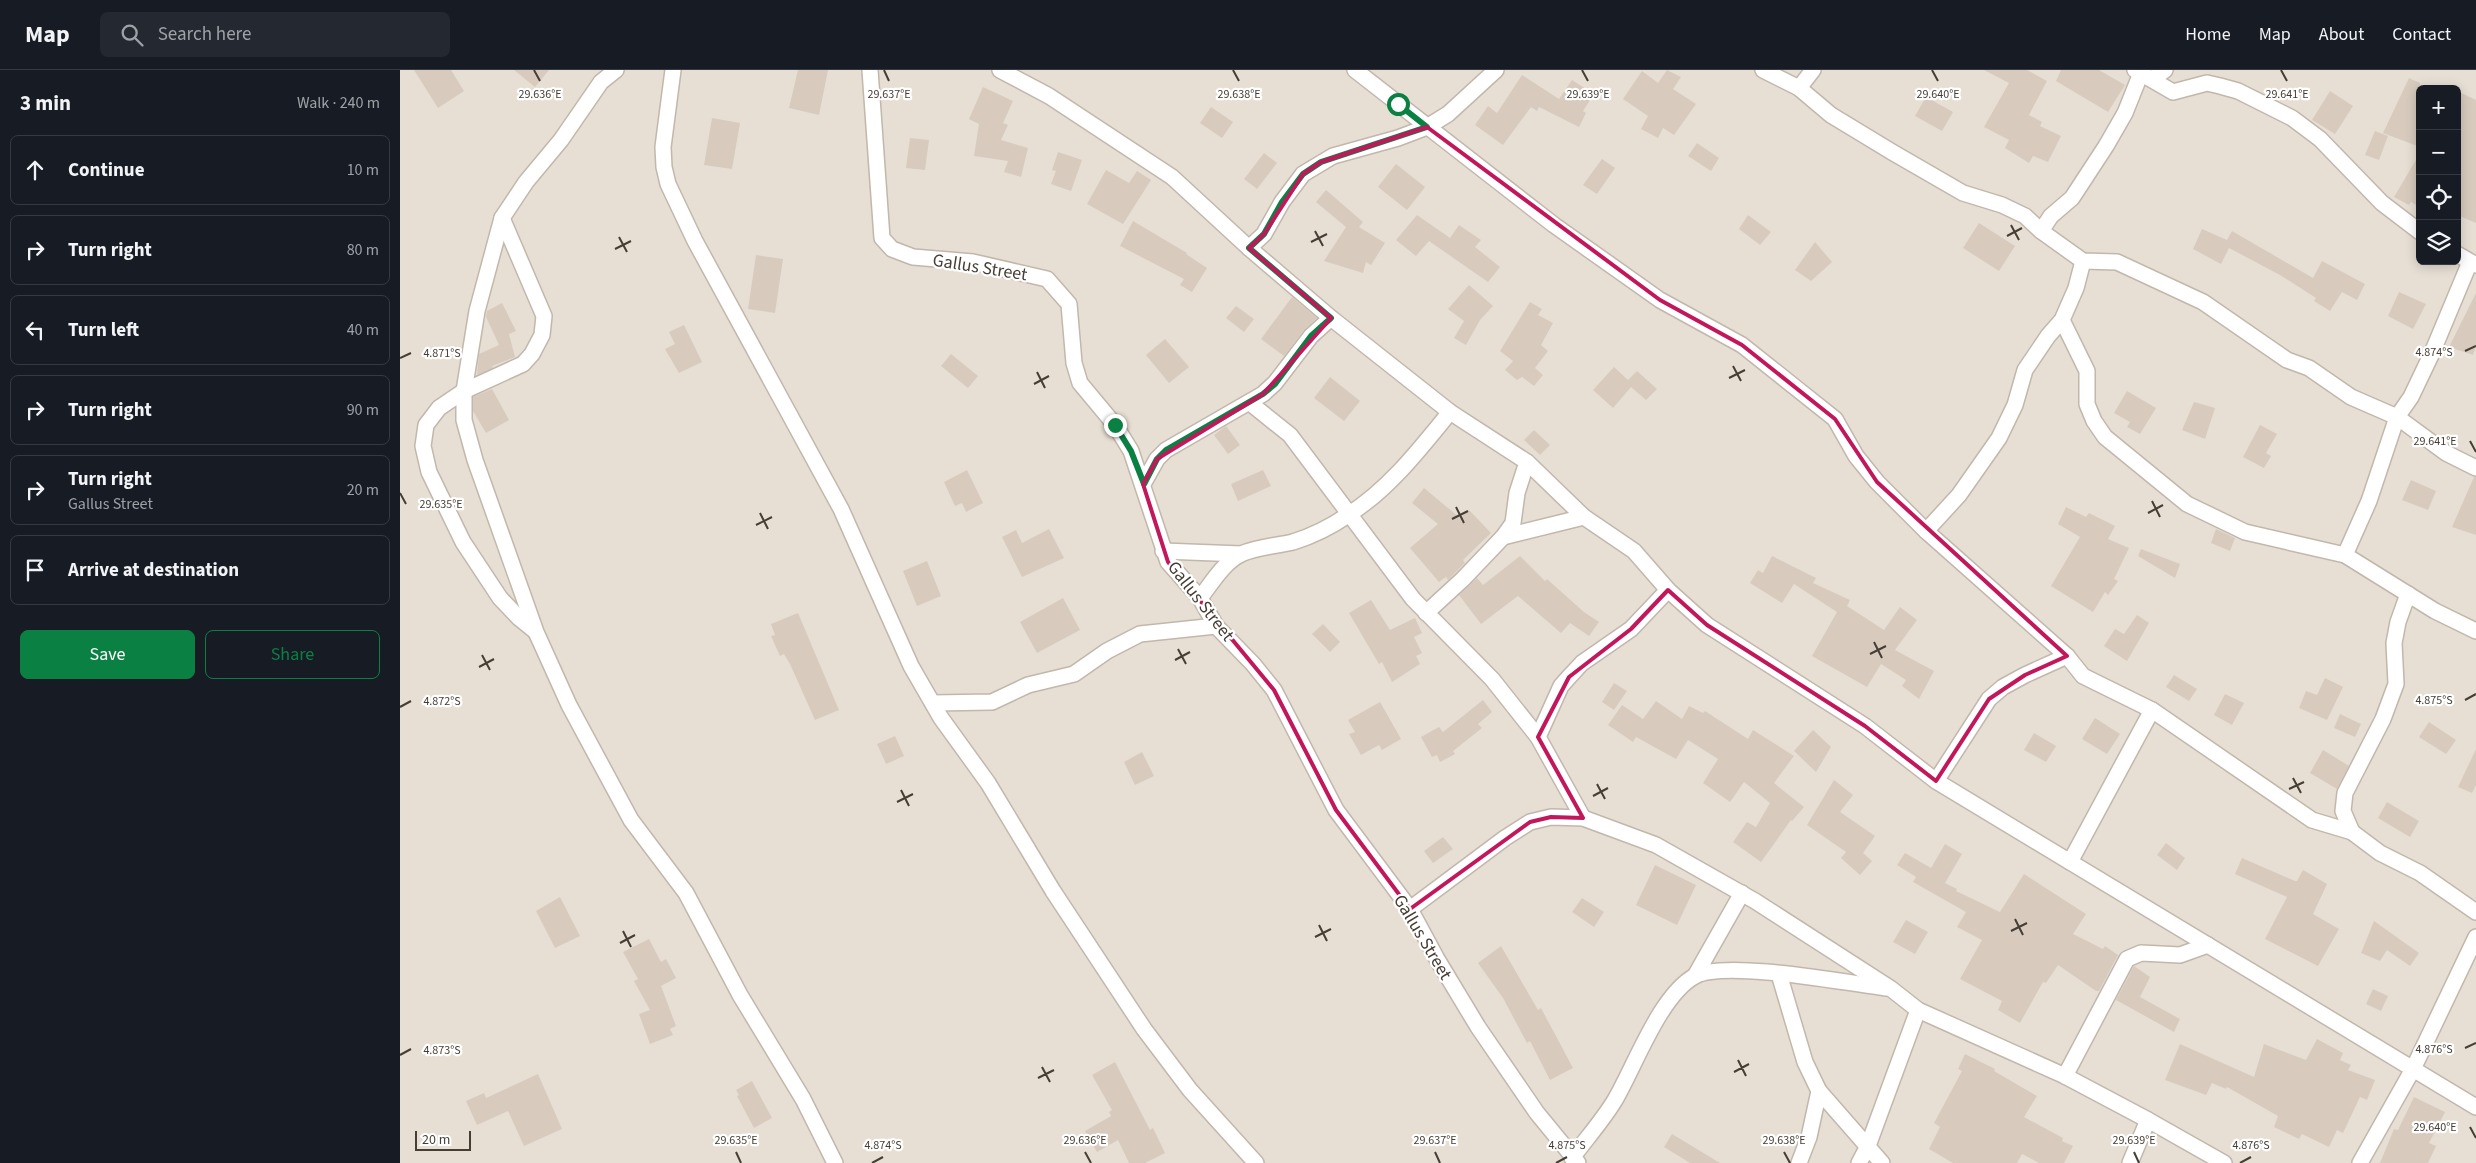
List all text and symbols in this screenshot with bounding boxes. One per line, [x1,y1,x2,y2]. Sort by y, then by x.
search box [100,12,450,57]
text: Map [25,17,70,52]
icon: search [118,21,146,49]
text: Search here [158,21,251,48]
text: Home [2185,22,2231,47]
text: Map [2259,22,2291,47]
text: About [2319,22,2364,47]
text: Contact [2392,22,2451,47]
map controls [2416,85,2461,265]
button: + [2416,85,2461,130]
text: 29.636°E [518,86,562,103]
text: 29.637°E [867,86,911,103]
text: 29.638°E [1217,86,1261,103]
text: 29.639°E [1566,86,1610,103]
text: 29.640°E [1916,86,1960,103]
text: 29.641°E [2265,86,2309,103]
text: 3 min [20,88,71,118]
text: Walk · 240 m [297,92,380,114]
route start [1387,93,1410,116]
button: − [2416,130,2461,175]
icon: ahead [21,156,49,184]
text: Continue [68,157,145,184]
text: 10 m [347,159,379,181]
button: locate [2416,175,2461,220]
button: layers [2416,220,2461,265]
icon: right [21,236,49,264]
text: Turn right [68,237,152,264]
text: 80 m [347,239,379,261]
street label: Gallus Street [931,248,1029,287]
icon: left [21,316,49,344]
text: Turn left [68,317,139,344]
text: 40 m [347,319,379,341]
text: 4.874°S [2415,344,2453,361]
text: 4.871°S [423,345,461,362]
icon: right [21,396,49,424]
text: Turn right [68,397,152,424]
text: 90 m [347,399,379,421]
route end [1104,414,1127,437]
text: 29.641°E [2413,433,2457,450]
text: Turn right [68,466,152,493]
icon: right [21,476,49,504]
text: 20 m [347,479,379,501]
text: Gallus Street [68,493,153,515]
text: 29.635°E [419,496,463,513]
icon: arrive [21,556,49,584]
street label: Gallus Street [1161,556,1240,647]
text: Arrive at destination [68,557,239,584]
button: Save [20,630,195,679]
button: Share [205,630,380,679]
text: 4.875°S [2415,692,2453,709]
text: 4.872°S [423,693,461,710]
street label: Gallus Street [1387,890,1458,985]
text: 4.876°S [2415,1041,2453,1058]
text: 4.873°S [423,1042,461,1059]
text: 29.640°E [2413,1119,2457,1136]
scale bar [415,1128,471,1151]
text: 20 m [422,1130,450,1150]
text: 29.635°E [714,1132,758,1149]
text: 29.636°E [1063,1132,1107,1149]
text: 29.637°E [1413,1132,1457,1149]
text: 29.638°E [1762,1132,1806,1149]
text: 29.639°E [2112,1132,2156,1149]
text: 4.874°S [864,1137,902,1154]
text: 4.875°S [1548,1137,1586,1154]
text: 4.876°S [2232,1137,2270,1154]

